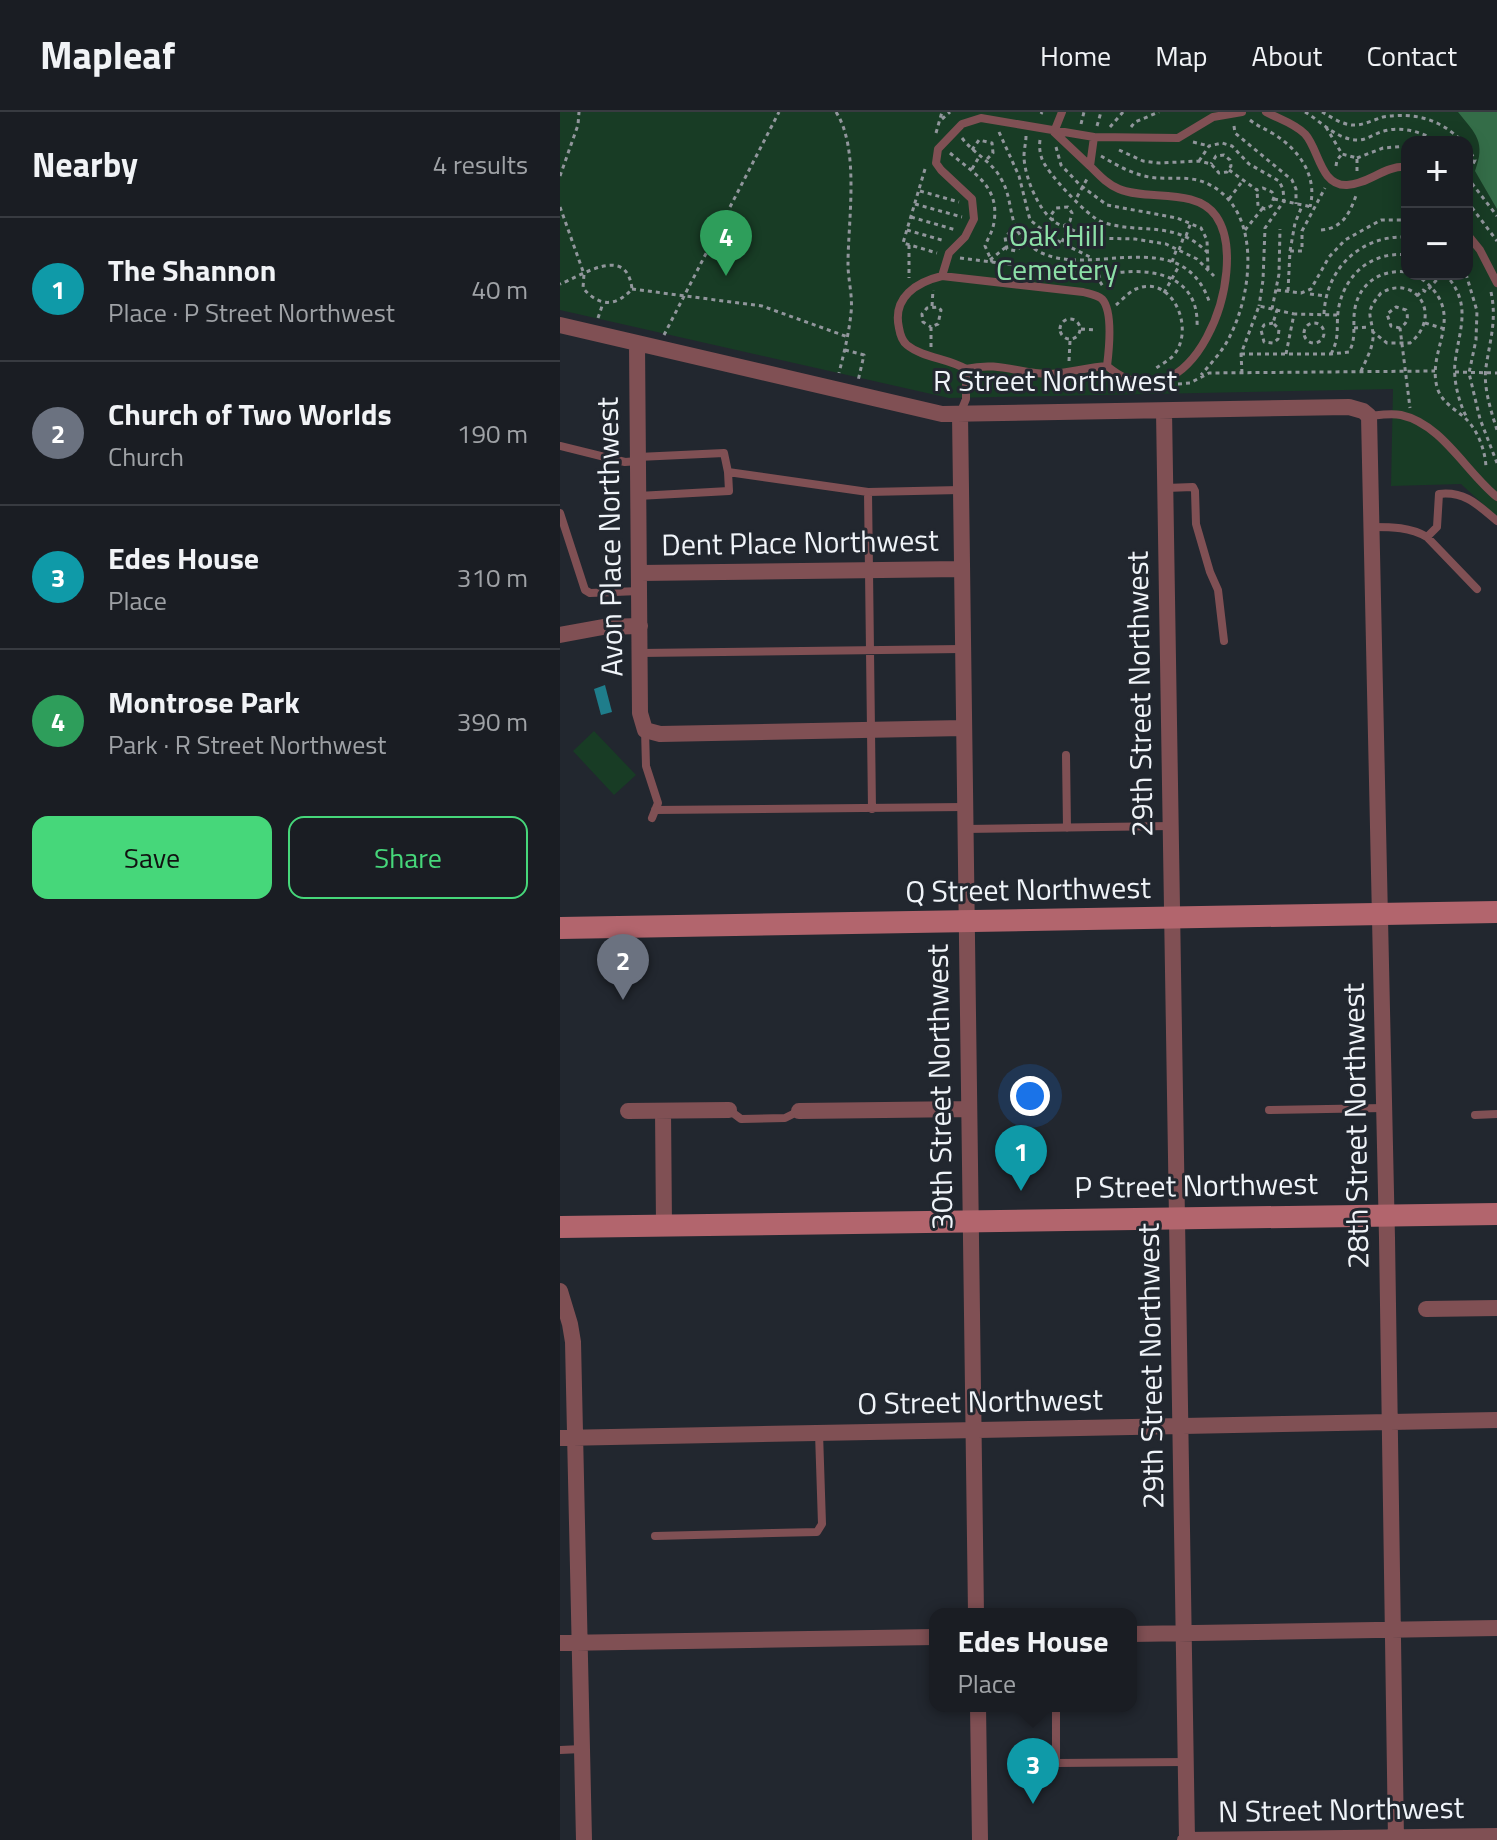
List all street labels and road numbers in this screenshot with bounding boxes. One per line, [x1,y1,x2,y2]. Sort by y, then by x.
street label: R Street Northwest [933,357,1178,403]
street label: Avon Place Northwest [584,396,634,677]
street label: Dent Place Northwest [661,517,939,567]
street label: 29th Street Northwest [1114,550,1164,837]
street label: Q Street Northwest [905,864,1152,914]
street label: 30th Street Northwest [914,943,964,1230]
street label: 28th Street Northwest [1330,982,1380,1269]
street label: P Street Northwest [1074,1160,1319,1210]
street label: 29th Street Northwest [1125,1222,1175,1509]
street label: O Street Northwest [857,1376,1104,1426]
street label: N Street Northwest [1218,1784,1465,1834]

